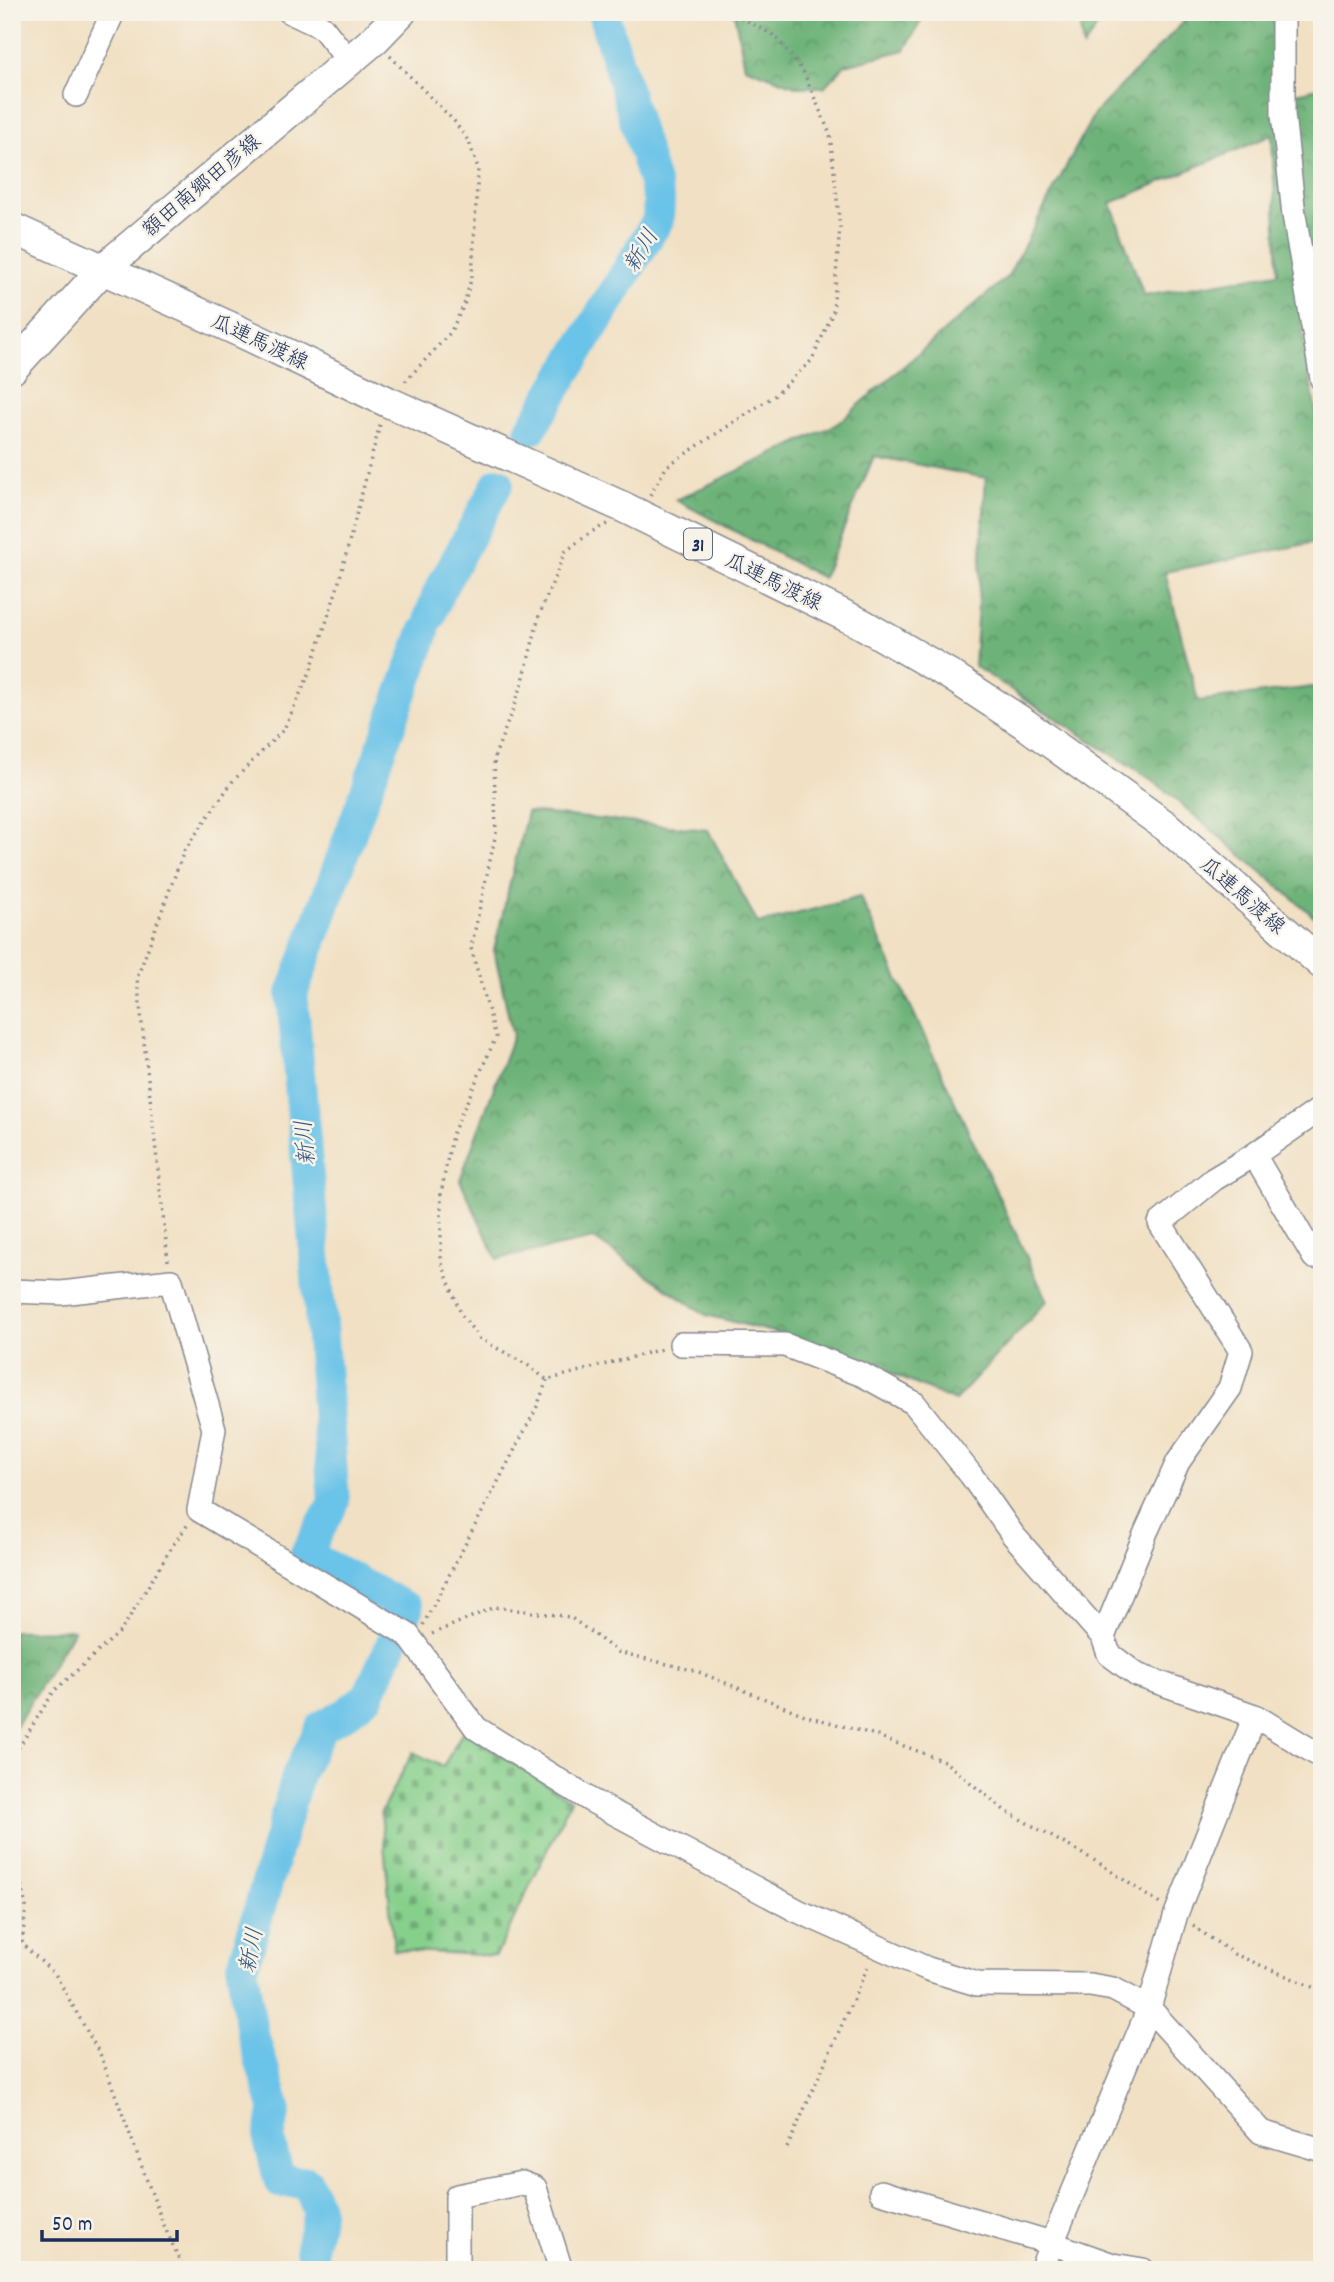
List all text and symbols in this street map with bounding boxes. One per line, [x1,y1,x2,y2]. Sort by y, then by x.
street label: 額田南郷田彦線 [137,129,269,246]
water label: 新川 [617,224,669,280]
street label: 瓜連馬渡線 [205,308,313,380]
road number: 31 [684,528,712,559]
street label: 瓜連馬渡線 [719,547,826,620]
street label: 瓜連馬渡線 [1192,852,1290,943]
water label: 新川 [289,1118,326,1167]
water label: 新川 [233,1925,274,1976]
scale bar [42,2198,177,2242]
text: 50 m [52,2211,92,2241]

